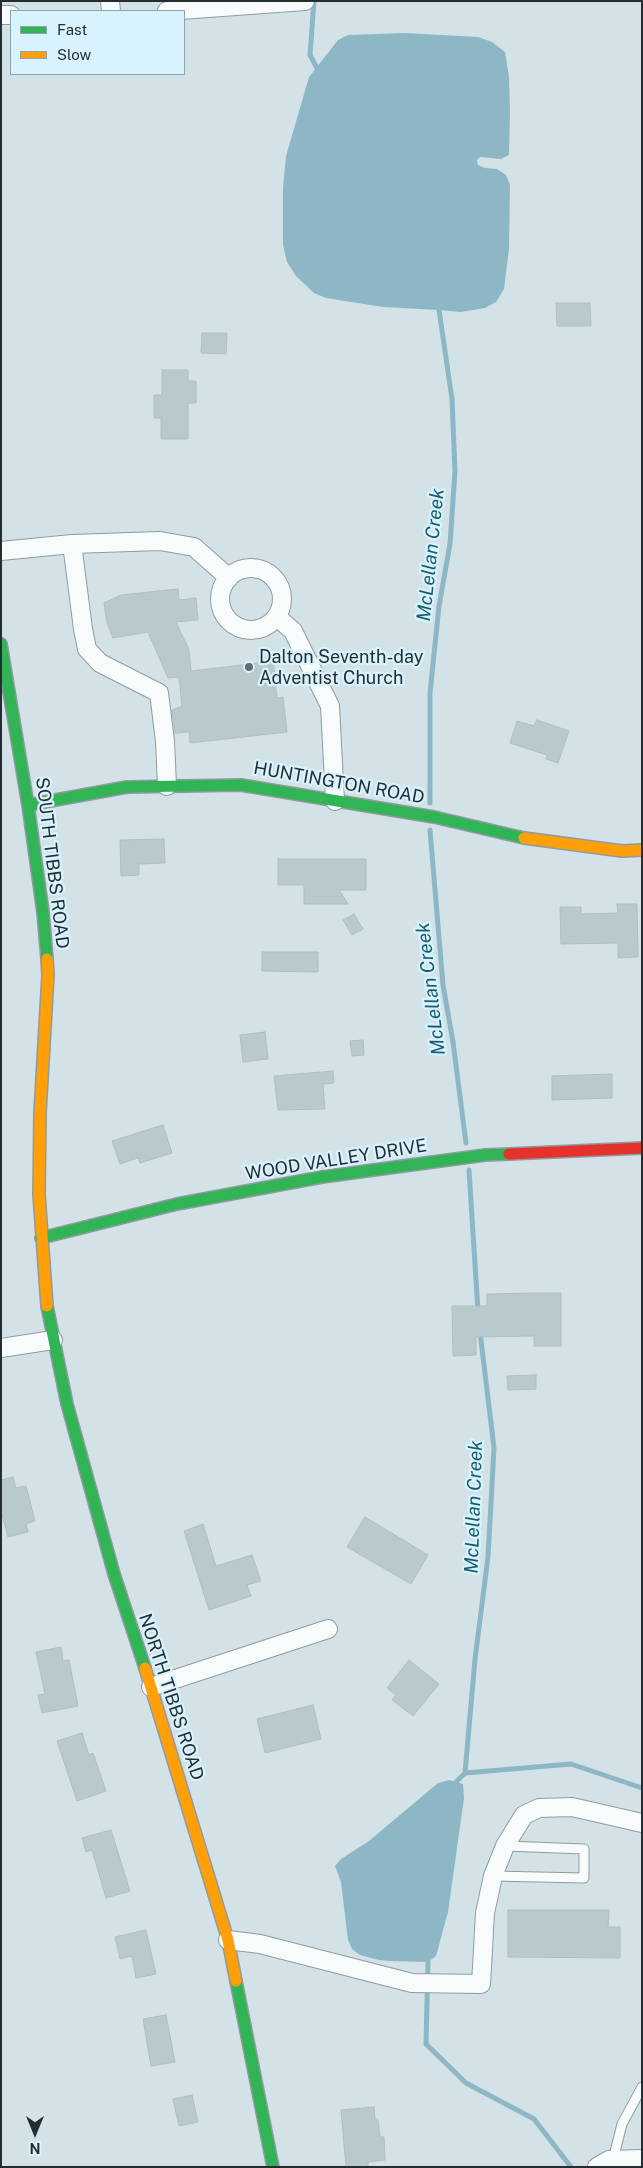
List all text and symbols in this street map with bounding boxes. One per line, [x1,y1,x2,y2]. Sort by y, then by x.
legend [10,10,185,75]
text: Fast [57,21,87,38]
text: Slow [57,46,91,63]
water label: McLellan Creek [413,488,449,622]
place label: Dalton Seventh-day Adventist Church [259,646,423,689]
marker: Dalton Seventh-day Adventist Church [243,661,255,673]
street label: HUNTINGTON ROAD [252,757,426,809]
street label: SOUTH TIBBS ROAD [31,776,73,950]
water label: McLellan Creek [412,921,450,1057]
street label: WOOD VALLEY DRIVE [244,1135,428,1185]
water label: McLellan Creek [460,1440,488,1574]
street label: NORTH TIBBS ROAD [134,1611,208,1783]
north arrow [10,2108,60,2158]
text: N [30,2140,40,2156]

